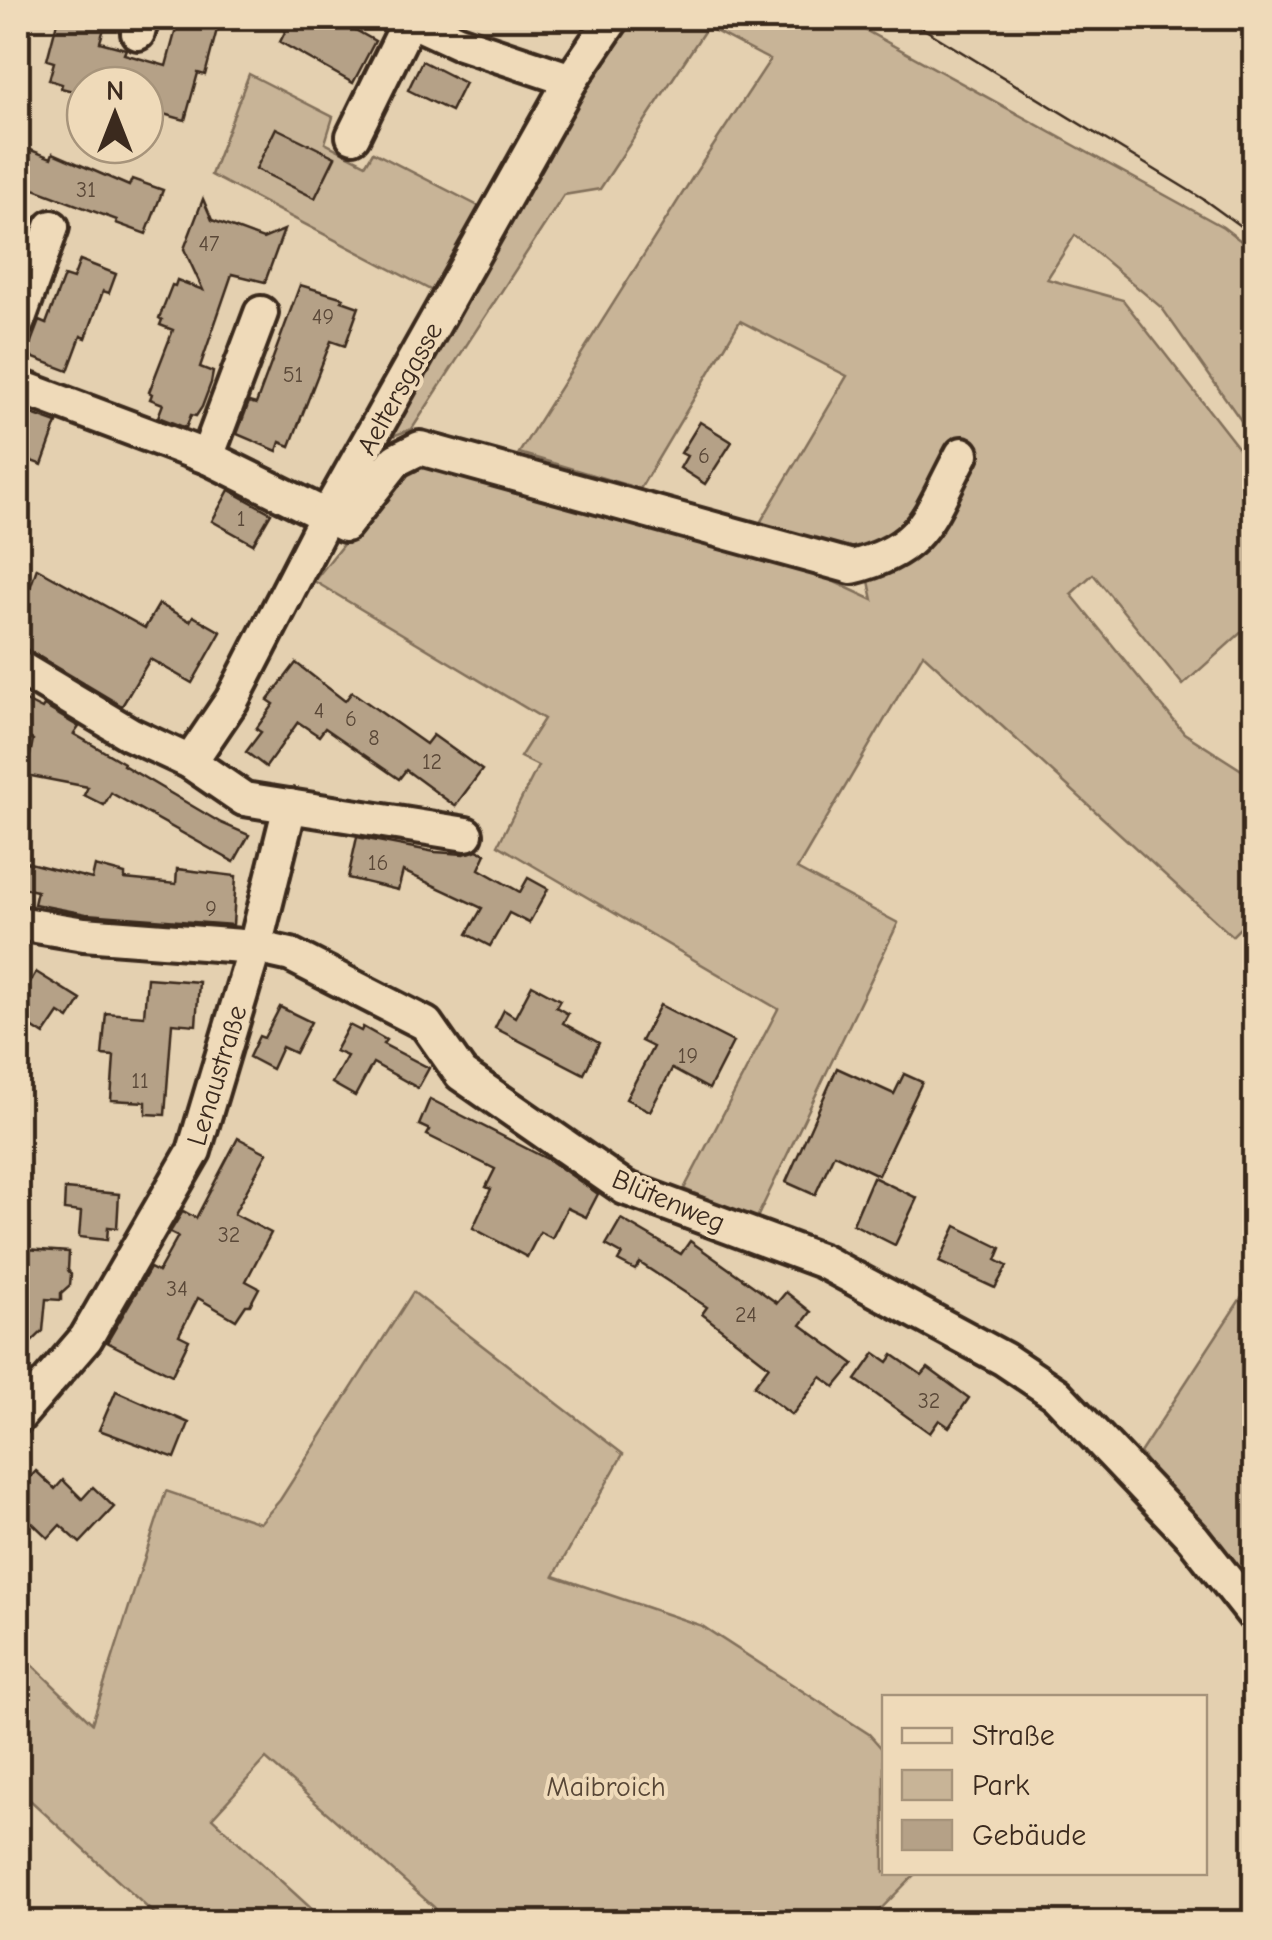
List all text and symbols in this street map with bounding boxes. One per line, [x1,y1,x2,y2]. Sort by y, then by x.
north arrow [65,65,165,165]
text: N [106,75,124,107]
house number: 31 [76,177,96,203]
house number: 47 [198,231,220,257]
house number: 49 [312,304,334,330]
street label: Aeltersgasse [350,316,449,460]
house number: 51 [283,362,303,388]
house number: 6 [698,443,710,469]
house number: 1 [237,506,245,532]
house number: 4 [314,698,324,724]
house number: 6 [345,706,357,732]
house number: 8 [368,725,380,751]
house number: 12 [422,749,442,775]
house number: 16 [368,850,388,876]
house number: 9 [205,896,217,922]
street label: Lenaustraße [180,1001,253,1149]
house number: 19 [678,1043,698,1069]
house number: 11 [131,1068,149,1094]
street label: Blütenweg [607,1163,730,1239]
house number: 32 [218,1222,240,1248]
house number: 34 [166,1276,188,1302]
house number: 24 [735,1302,757,1328]
house number: 32 [918,1388,940,1414]
legend [882,1695,1207,1875]
text: Straße [972,1718,1055,1753]
text: Park [972,1768,1030,1803]
park label: Maibroich [546,1771,666,1803]
text: Gebäude [972,1818,1086,1853]

